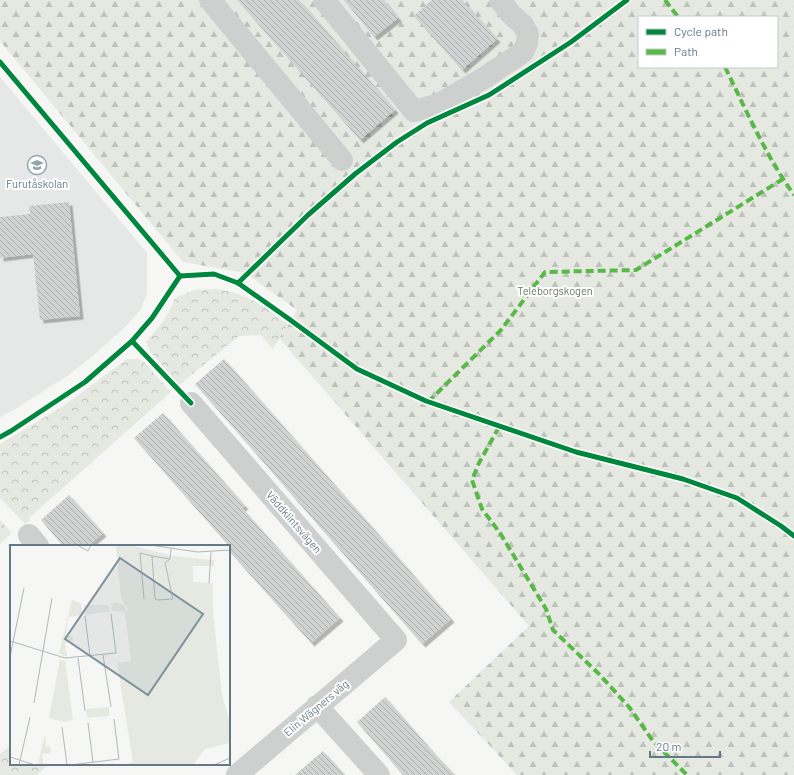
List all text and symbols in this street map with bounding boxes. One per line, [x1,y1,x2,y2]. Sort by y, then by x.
legend [638,16,778,68]
text: Cycle path [674,24,728,38]
text: Path [674,44,698,58]
school or university icon: Furutåskolan [26,154,48,176]
place label: Furutåskolan [6,177,68,190]
park label: Teleborgskogen [517,284,593,297]
street label: Väddklintsvägen [264,488,325,555]
inset map [10,545,230,765]
street label: Elin Wägners väg [281,677,351,738]
scale bar [650,733,720,759]
text: 20 m [656,739,682,753]

